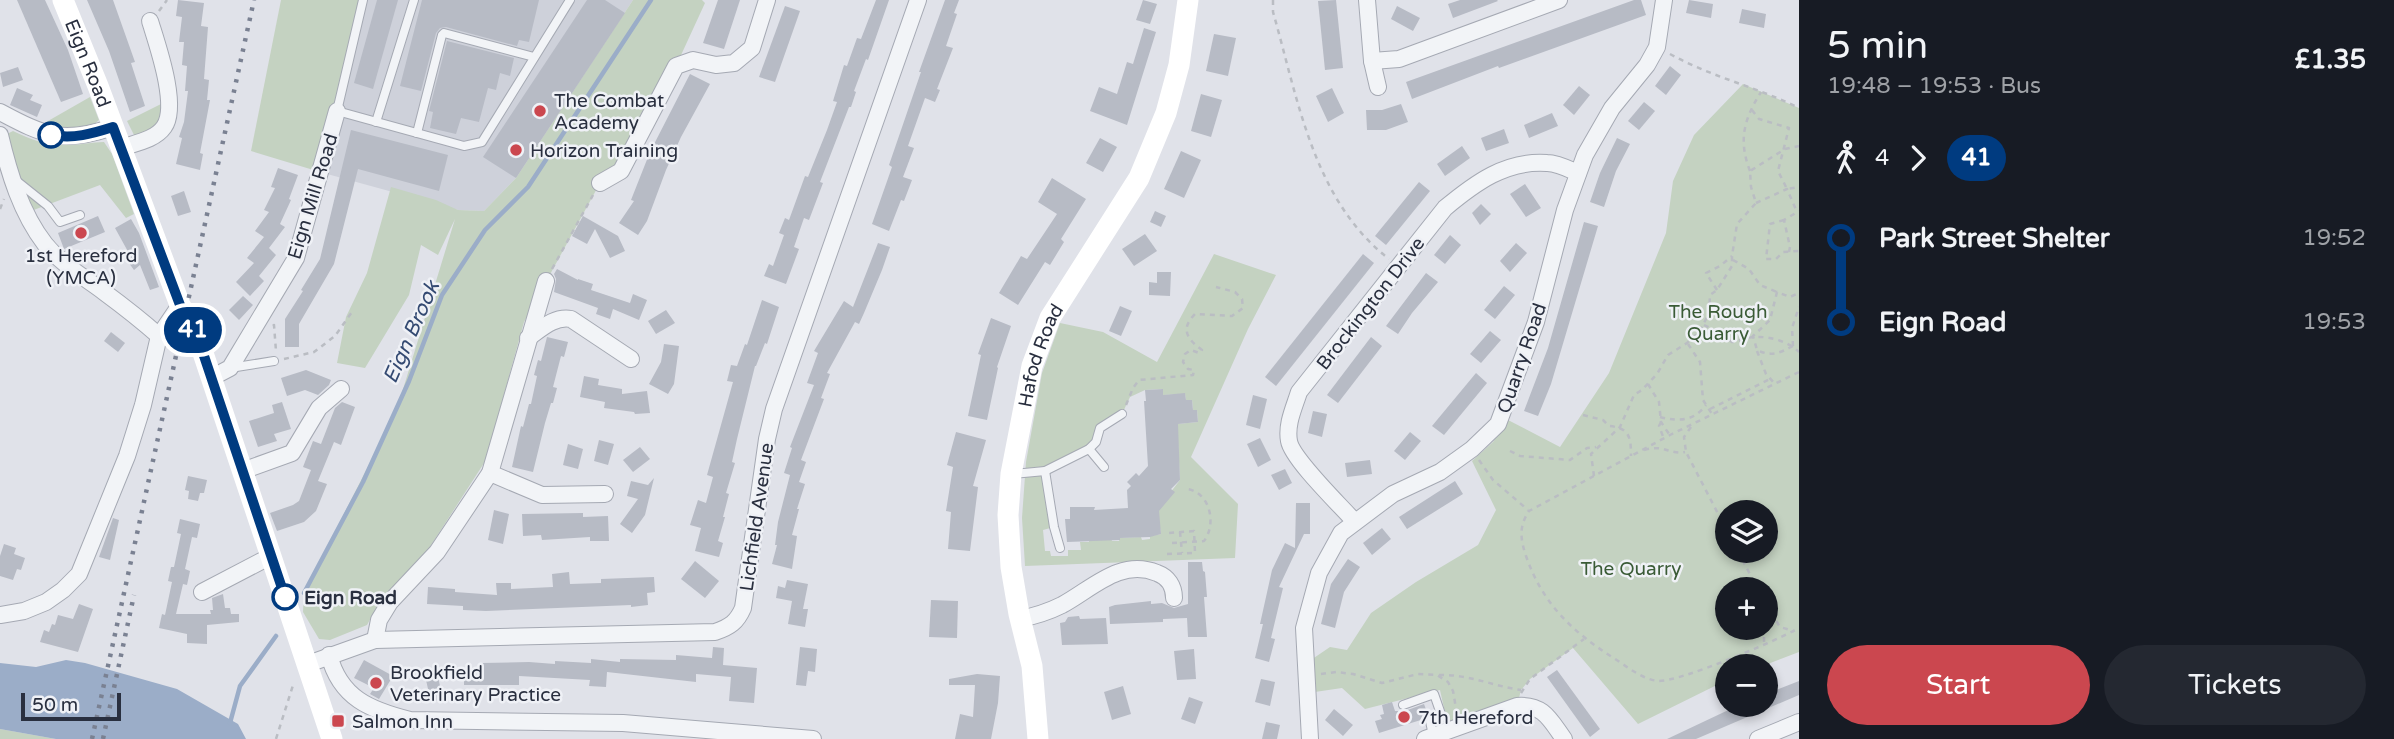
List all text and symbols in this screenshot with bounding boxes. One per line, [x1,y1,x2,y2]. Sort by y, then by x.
street label: Eign Road [60,16,115,111]
text: 5 min [1827,23,1928,69]
text: £1.35 [2295,44,2366,75]
text: 19:48 – 19:53 · Bus [1827,72,2041,100]
place label: The Combat Academy [554,90,664,134]
marker: The Combat Academy [532,103,548,119]
unlabelled marker [38,122,64,148]
street label: Eign Mill Road [283,131,343,262]
icon: walk [1827,139,1865,177]
icon: forward [1899,139,1937,177]
place label: Horizon Training [530,140,678,162]
marker: Horizon Training [508,142,524,158]
text: 41 [1961,143,1992,172]
text: 4 [1875,144,1889,172]
text: Park Street Shelter [1879,223,2110,254]
text: 19:52 [2302,224,2366,252]
marker: 1st Hereford (YMCA) [73,225,89,241]
street label: Brockington Drive [1312,233,1429,374]
place label: 1st Hereford (YMCA) [25,245,138,289]
water label: Eign Brook [378,276,446,387]
street label: Hafod Road [1014,300,1068,409]
street label: Quarry Road [1493,300,1551,416]
park label: The Rough Quarry [1669,301,1767,345]
line badge: 41 [162,307,224,353]
text: Eign Road [1879,307,2006,338]
text: 19:53 [2302,308,2366,336]
text: 41 [178,315,208,344]
street label: Lichfield Avenue [736,442,778,593]
map controls [1715,500,1778,717]
button: layers [1715,500,1778,563]
park label: The Quarry [1580,558,1682,580]
button: + [1715,577,1778,640]
marker: Eign Road [272,584,298,610]
place label: Eign Road [304,587,397,610]
button: Start [1827,645,2090,725]
button: Tickets [2104,645,2366,725]
button: − [1715,654,1778,717]
place label: Brookfield Veterinary Practice [390,662,561,706]
marker: Brookfield Veterinary Practice [368,675,384,691]
scale bar [21,690,121,722]
text: 50 m [32,694,78,716]
place label: 7th Hereford [1418,707,1534,729]
marker: 7th Hereford [1396,709,1412,725]
place label: Salmon Inn [352,711,453,733]
marker: Salmon Inn [330,713,346,729]

